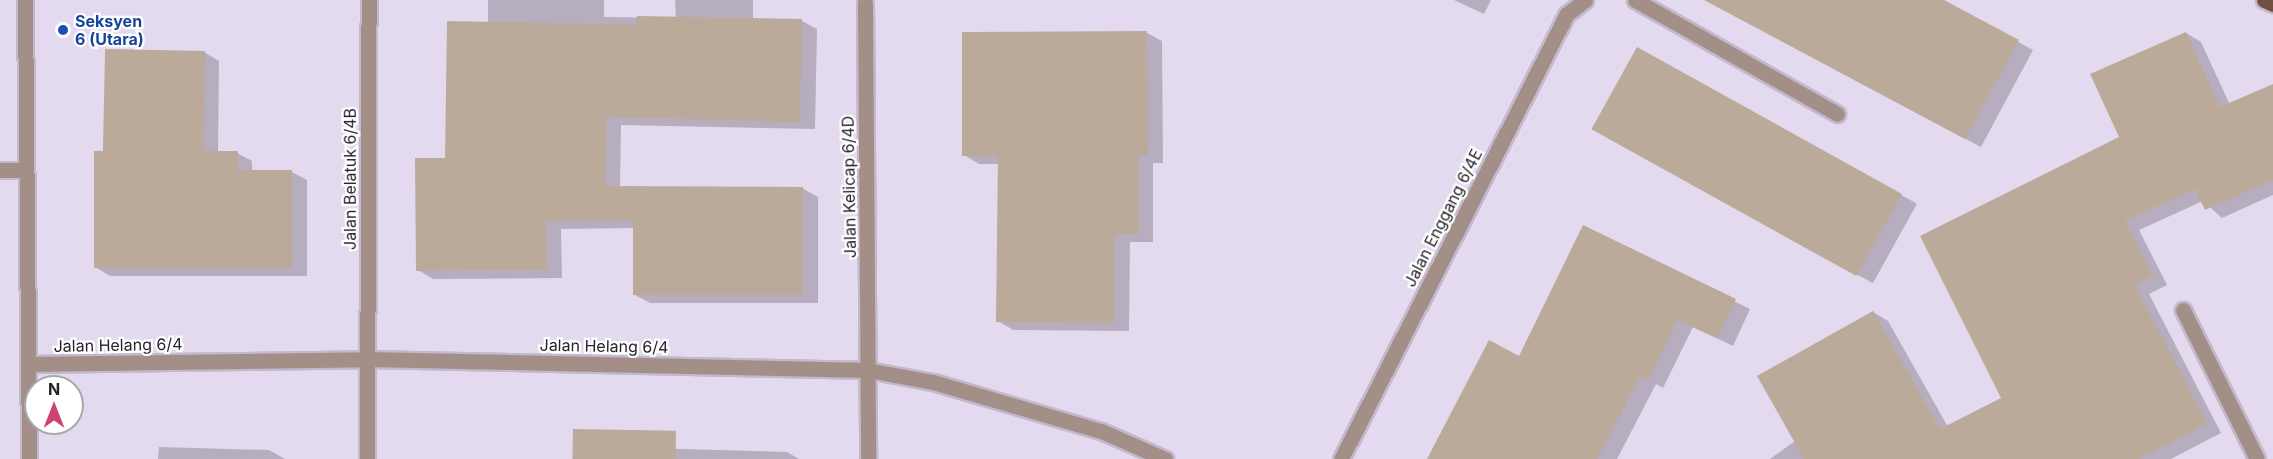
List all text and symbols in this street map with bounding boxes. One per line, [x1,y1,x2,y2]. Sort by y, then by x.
place label: Seksyen 6 (Utara) [75,11,144,49]
marker: Seksyen 6 (Utara) [56,23,70,37]
street label: Jalan Belatuk 6/4B [340,108,360,250]
street label: Jalan Kelicap 6/4D [838,116,860,258]
street label: Jalan Enggang 6/4E [1400,146,1486,290]
street label: Jalan Helang 6/4 [53,334,183,356]
street label: Jalan Helang 6/4 [539,335,669,357]
north arrow [24,375,84,435]
text: N [48,379,60,399]

